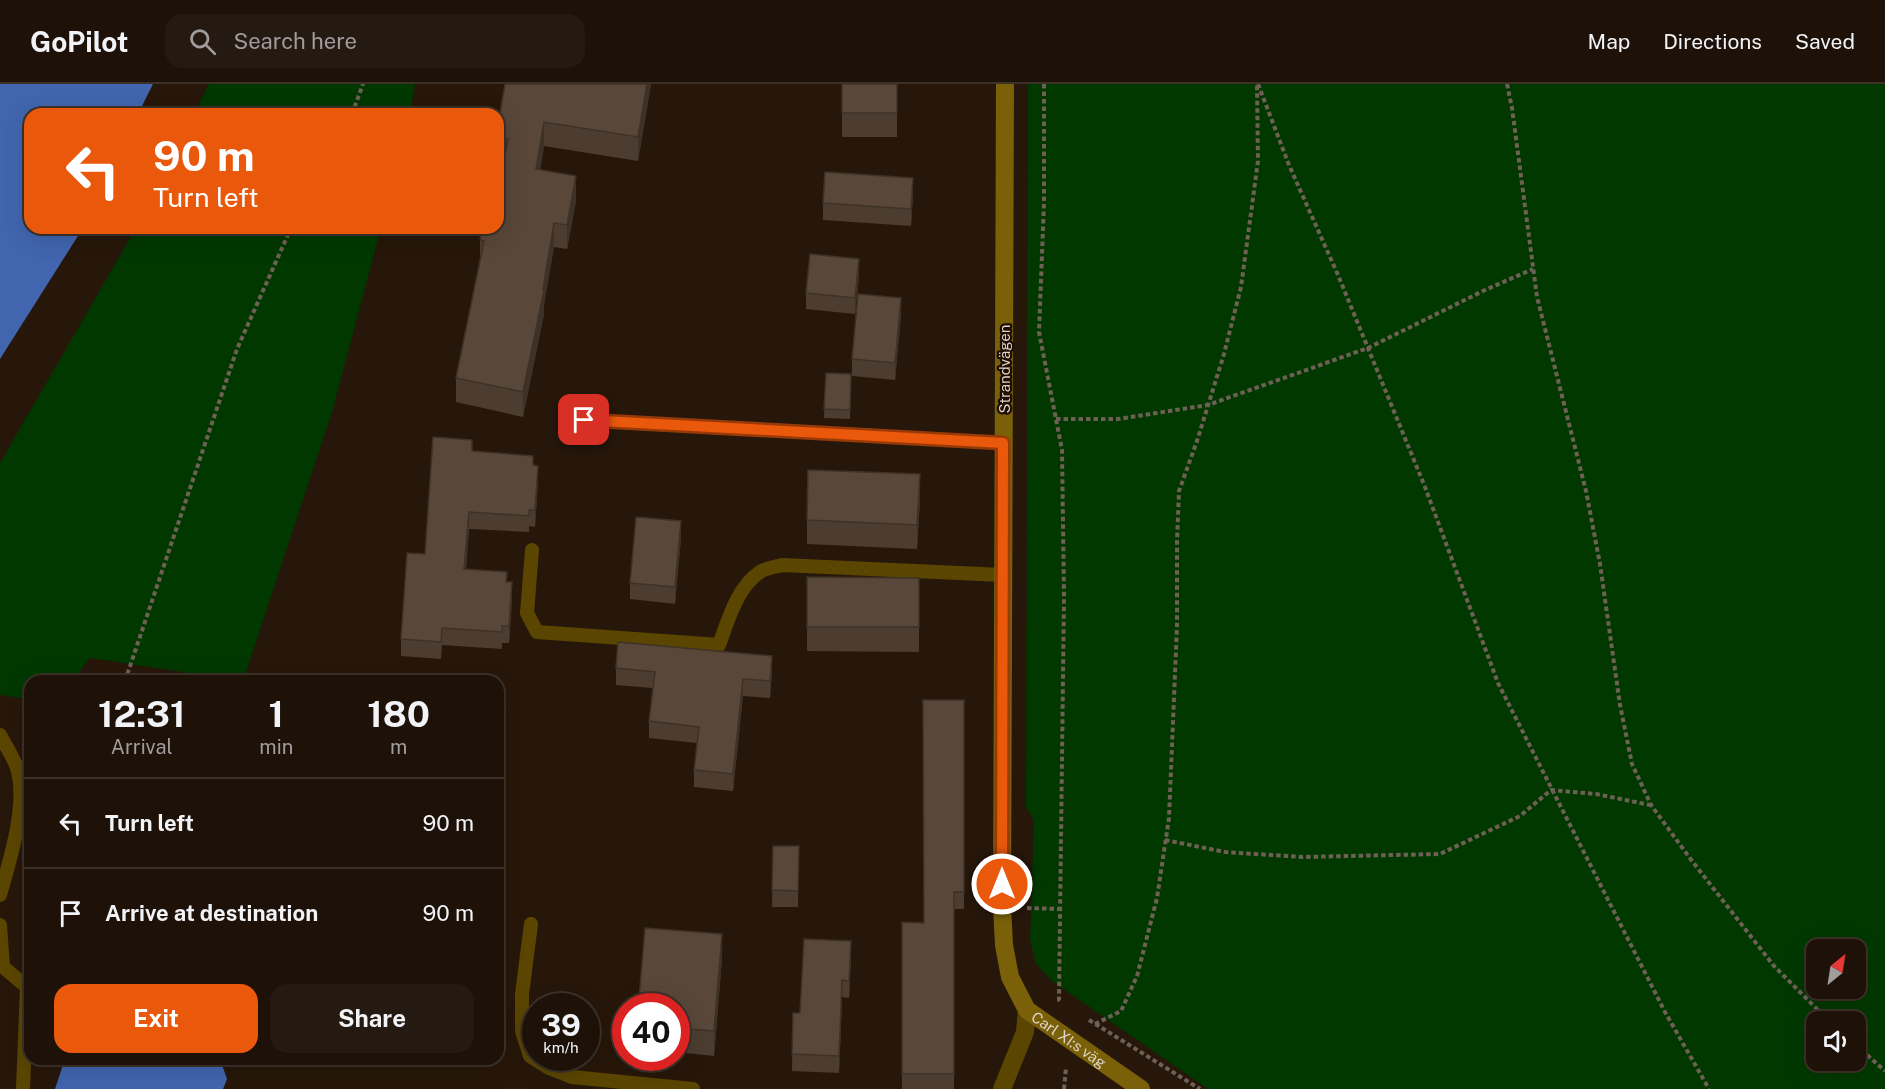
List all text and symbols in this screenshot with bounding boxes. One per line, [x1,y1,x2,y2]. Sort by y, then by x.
search box [165,14,585,68]
text: GoPilot [30,25,129,58]
icon: search [186,25,219,58]
text: Search here [234,28,357,54]
text: Map [1588,29,1630,54]
text: Directions [1663,29,1762,54]
text: Saved [1795,29,1855,54]
text: 90 m [153,131,255,180]
icon: left [54,132,132,210]
text: Turn left [153,181,259,213]
street label: Strandvägen [996,324,1013,414]
pin [558,394,609,445]
icon: arrive [567,403,600,436]
text: 12:31 [98,693,185,735]
text: 1 [269,693,284,735]
text: 180 [367,693,430,735]
text: Arrival [111,735,173,759]
text: min [259,735,293,759]
text: m [390,735,407,759]
icon: left [54,807,87,840]
text: Turn left [105,810,194,836]
text: 90 m [423,810,474,836]
position arrow [970,852,1034,916]
icon: arrive [54,897,87,930]
text: Arrive at destination [105,900,318,926]
text: 90 m [423,900,474,926]
north arrow [1806,939,1866,999]
map controls [1806,939,1866,1071]
button: Exit [54,984,258,1053]
button: Share [270,984,474,1053]
speed limit sign: 40 [612,993,690,1071]
text: 39 [541,1007,581,1043]
street label: Carl XI:s väg [1029,1008,1110,1071]
button: sound [1806,1011,1866,1071]
text: km/h [543,1039,579,1056]

